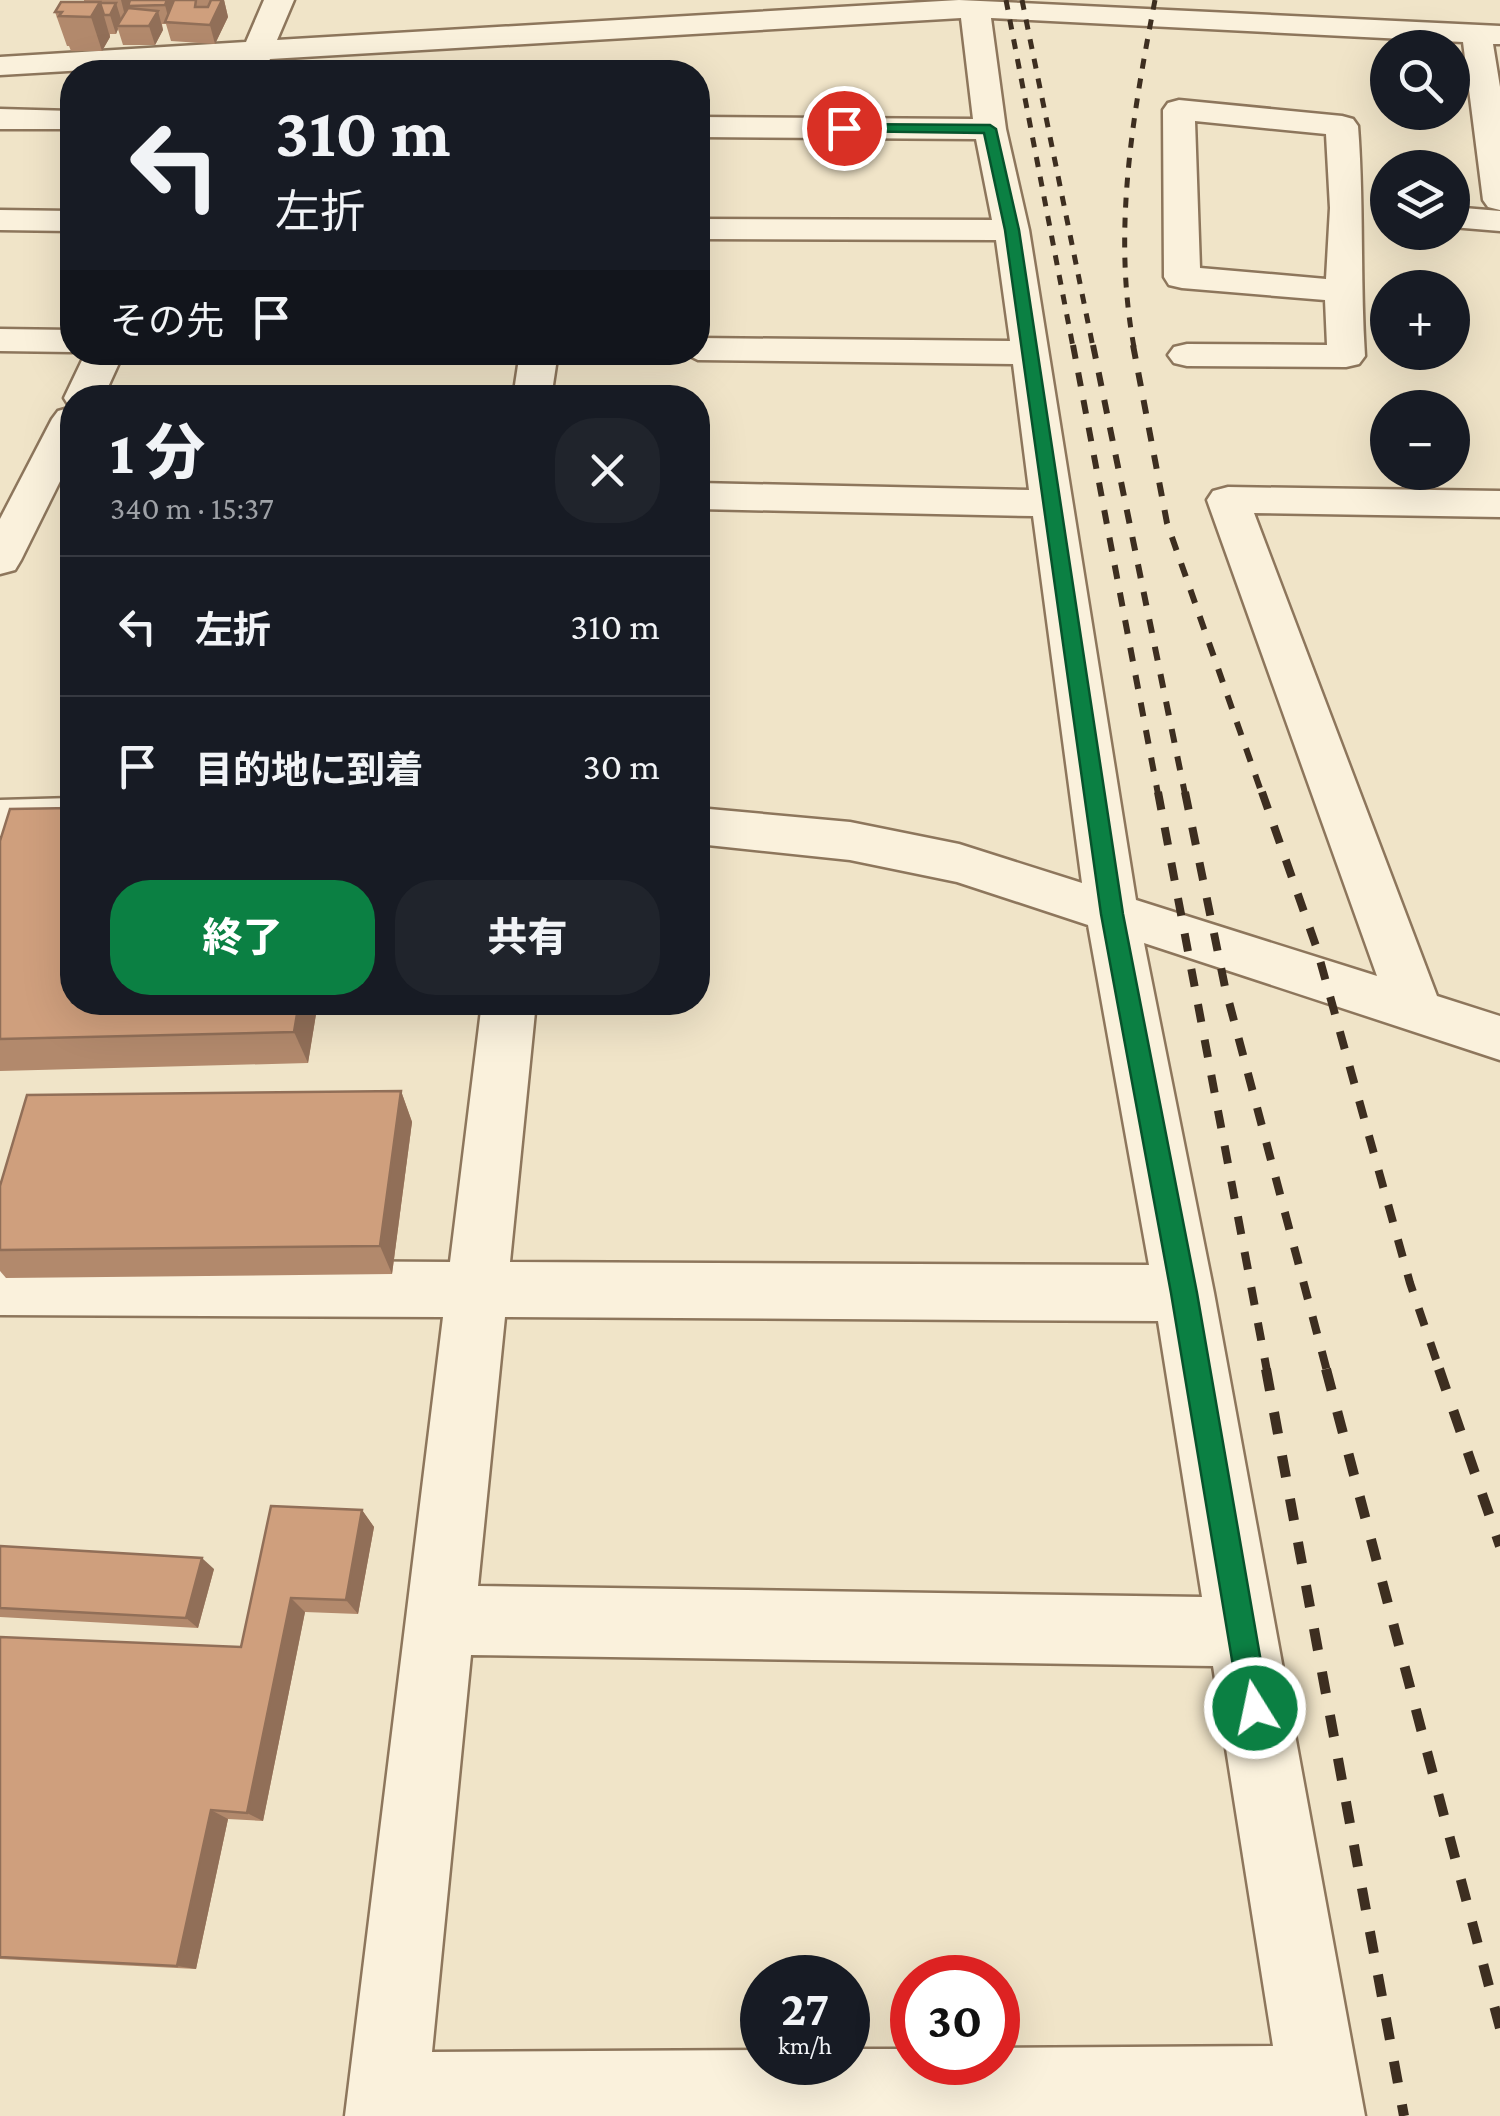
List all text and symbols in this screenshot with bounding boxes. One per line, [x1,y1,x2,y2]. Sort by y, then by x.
map controls [1370,30,1470,490]
button: search [1370,30,1470,130]
pin [802,86,887,171]
text: 310 m [275,93,451,171]
icon: left [110,100,240,230]
icon: arrive [817,101,872,156]
button: layers [1370,150,1470,250]
text: 左折 [275,187,365,237]
button: + [1370,270,1470,370]
icon: arrive [244,290,299,345]
text: その先 [110,300,224,342]
button: − [1370,390,1470,490]
button: close [555,418,660,523]
text: 1 分 [110,419,205,486]
text: 340 m · 15:37 [110,490,274,526]
icon: left [110,599,165,654]
text: 310 m [570,605,660,647]
text: 左折 [195,609,271,651]
icon: arrive [110,739,165,794]
text: 30 m [583,745,660,787]
text: 目的地に到着 [195,749,423,791]
button: 終了 [110,880,375,995]
button: 共有 [395,880,660,995]
position arrow [1203,1656,1307,1760]
speed limit sign: 30 [890,1955,1020,2085]
text: 27 [781,1980,829,2036]
text: km/h [778,2032,832,2059]

